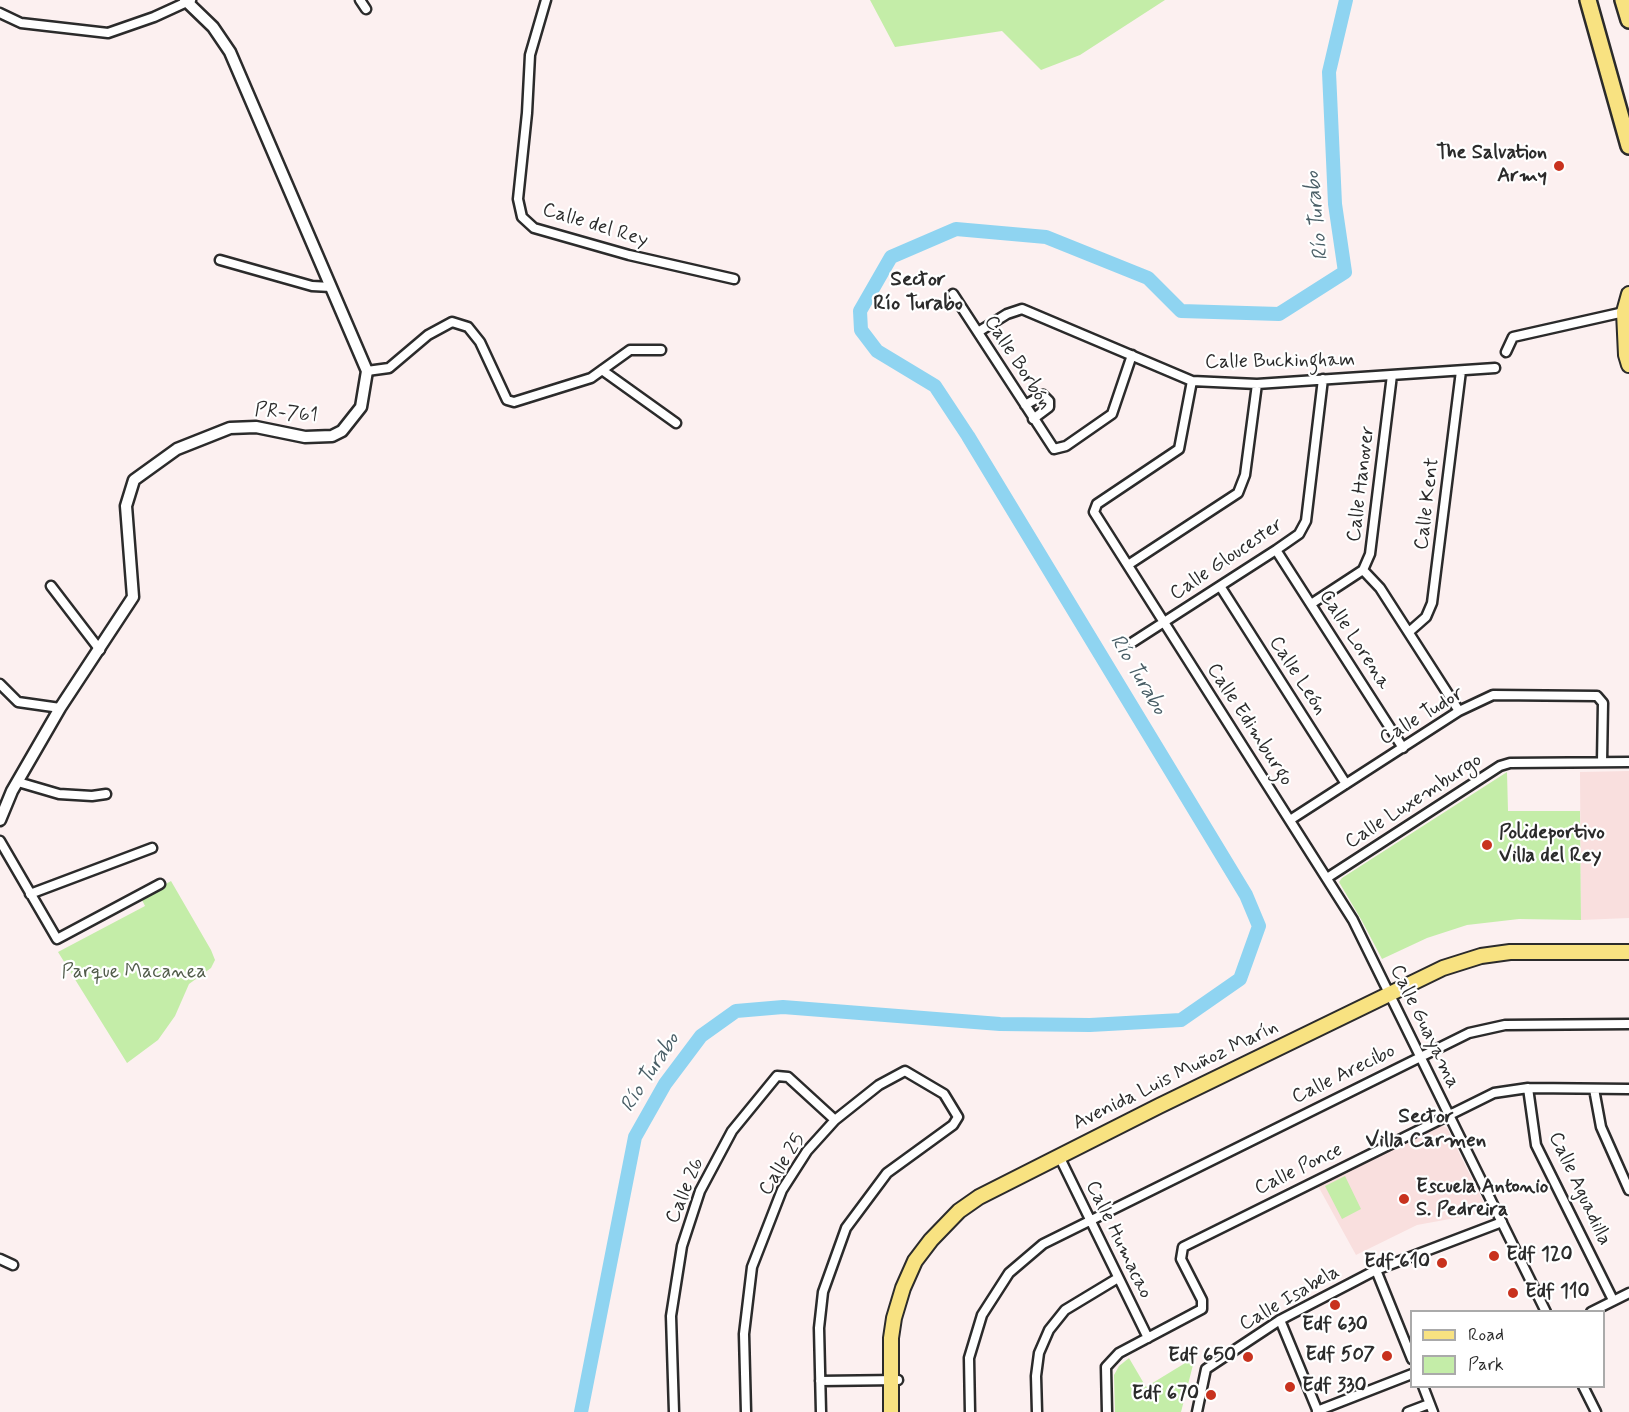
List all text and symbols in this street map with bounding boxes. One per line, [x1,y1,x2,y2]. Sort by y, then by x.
place label: The Salvation Army [1436,142,1547,189]
marker: The Salvation Army [1552,159,1566,173]
water label: Río Turabo [1301,170,1335,262]
street label: Calle del Rey [539,199,651,253]
district label: Sector Río Turabo [873,268,963,318]
street label: Calle Borbón [978,311,1056,415]
street label: Calle Buckingham [1205,349,1355,375]
street label: PR-761 [253,399,319,429]
street label: Calle Hanover [1343,425,1381,543]
street label: Calle Kent [1410,456,1446,552]
street label: Calle Gloucester [1166,513,1288,607]
street label: Calle Lorena [1313,586,1395,694]
water label: Río Turabo [1103,630,1171,720]
street label: Calle León [1263,632,1331,720]
street label: Calle Edimburgo [1200,659,1298,791]
street label: Calle Tudor [1376,683,1468,751]
street label: Calle Luxemburgo [1341,749,1487,855]
place label: Polideportivo Villa del Rey [1499,822,1605,869]
marker: Polideportivo Villa del Rey [1480,838,1494,852]
park label: Parque Macanea [61,961,207,985]
street label: Calle Guayama [1384,961,1464,1093]
street label: Avenida Luis Muñoz Marín [1069,1016,1283,1136]
water label: Río Turabo [616,1029,686,1117]
street label: Calle Arecibo [1288,1040,1400,1110]
district label: Sector Villa Carmen [1366,1105,1486,1155]
street label: Calle Aguadilla [1542,1128,1616,1250]
street label: Calle 25 [755,1129,811,1201]
street label: Calle Ponce [1251,1138,1347,1202]
street label: Calle 26 [661,1154,711,1228]
place label: Escuela Antonio S. Pedreira [1416,1176,1548,1223]
street label: Calle Humacao [1079,1177,1157,1303]
marker: Escuela Antonio S. Pedreira [1397,1192,1411,1206]
place label: Edf 120 [1506,1244,1573,1268]
marker: Edf 120 [1487,1249,1501,1263]
place label: Edf 610 [1364,1251,1430,1275]
marker: Edf 610 [1435,1256,1449,1270]
street label: Calle Isabela [1236,1261,1344,1337]
place label: Edf 110 [1525,1281,1590,1305]
marker: Edf 110 [1506,1286,1520,1300]
marker: Edf 630 [1328,1298,1342,1312]
legend [1410,1310,1605,1388]
place label: Edf 630 [1302,1314,1368,1338]
text: Road [1468,1323,1504,1347]
place label: Edf 507 [1305,1344,1375,1368]
place label: Edf 650 [1168,1345,1236,1369]
marker: Edf 507 [1380,1349,1394,1363]
marker: Edf 650 [1241,1350,1255,1364]
text: Park [1468,1353,1504,1377]
place label: Edf 330 [1302,1375,1367,1399]
marker: Edf 330 [1283,1380,1297,1394]
place label: Edf 670 [1132,1383,1199,1407]
marker: Edf 670 [1204,1388,1218,1402]

